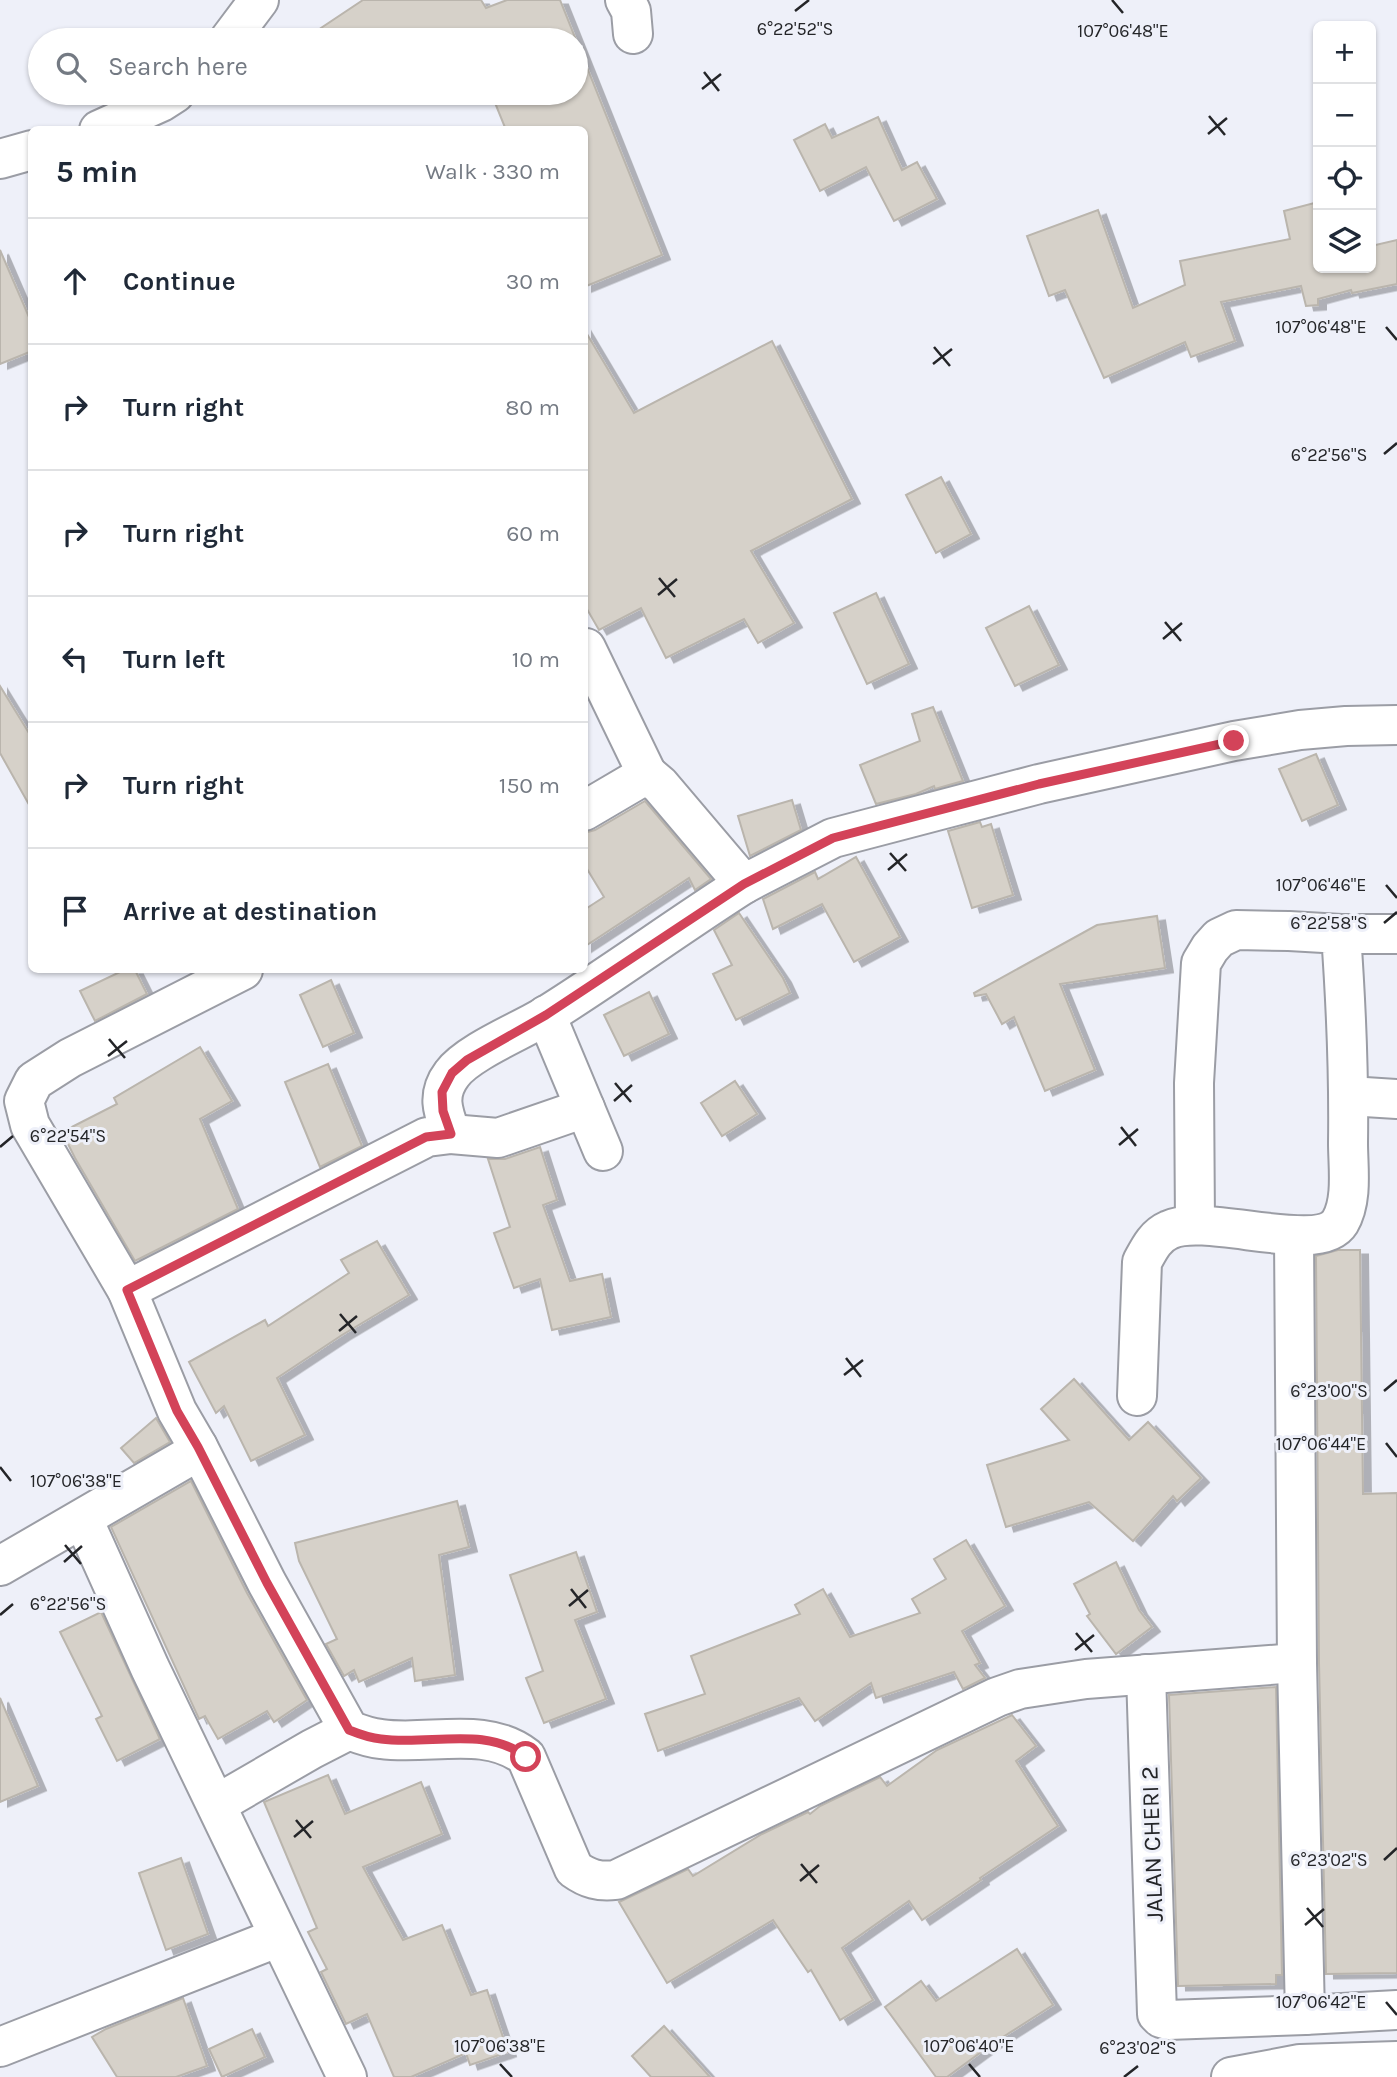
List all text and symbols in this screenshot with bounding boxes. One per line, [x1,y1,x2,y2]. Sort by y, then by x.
text: 6°22'52"S [757,18,833,40]
text: 107°06'48"E [1077,20,1169,42]
map controls [1313,21,1376,273]
button: + [1313,21,1376,84]
search box [28,28,588,105]
icon: search [52,48,90,86]
text: Search here [108,51,248,82]
button: − [1313,84,1376,147]
button: locate [1313,147,1376,210]
text: 5 min [56,154,138,190]
text: Walk · 330 m [425,158,560,185]
button: layers [1313,210,1376,273]
icon: ahead [56,262,94,300]
text: Continue [123,266,235,297]
text: 30 m [506,268,560,295]
text: 107°06'48"E [1275,316,1367,338]
icon: right [56,388,94,426]
text: Turn right [123,392,244,423]
text: 80 m [505,394,560,421]
text: 6°22'56"S [1291,444,1367,466]
icon: right [56,514,94,552]
text: Turn right [123,518,244,549]
text: 60 m [506,520,560,547]
icon: left [56,640,94,678]
text: Turn left [123,644,225,675]
text: 10 m [512,646,560,673]
route end [1218,725,1249,756]
icon: right [56,766,94,804]
text: Turn right [123,770,244,801]
text: 150 m [499,772,560,799]
text: 107°06'46"E [1276,874,1366,896]
icon: arrive [56,892,94,930]
text: Arrive at destination [123,896,377,927]
text: 6°22'58"S [1290,912,1368,934]
text: 6°22'54"S [30,1125,106,1147]
text: 6°23'00"S [1290,1380,1368,1402]
text: 107°06'44"E [1276,1433,1366,1455]
text: 107°06'38"E [30,1470,122,1492]
text: 6°22'56"S [30,1593,106,1615]
route start [510,1741,541,1772]
street label: JALAN CHERI 2 [1135,1766,1169,1922]
text: 6°23'02"S [1290,1849,1368,1871]
text: 107°06'42"E [1276,1991,1366,2013]
text: 107°06'38"E [454,2035,546,2057]
text: 107°06'40"E [924,2035,1014,2057]
text: 6°23'02"S [1099,2037,1177,2059]

